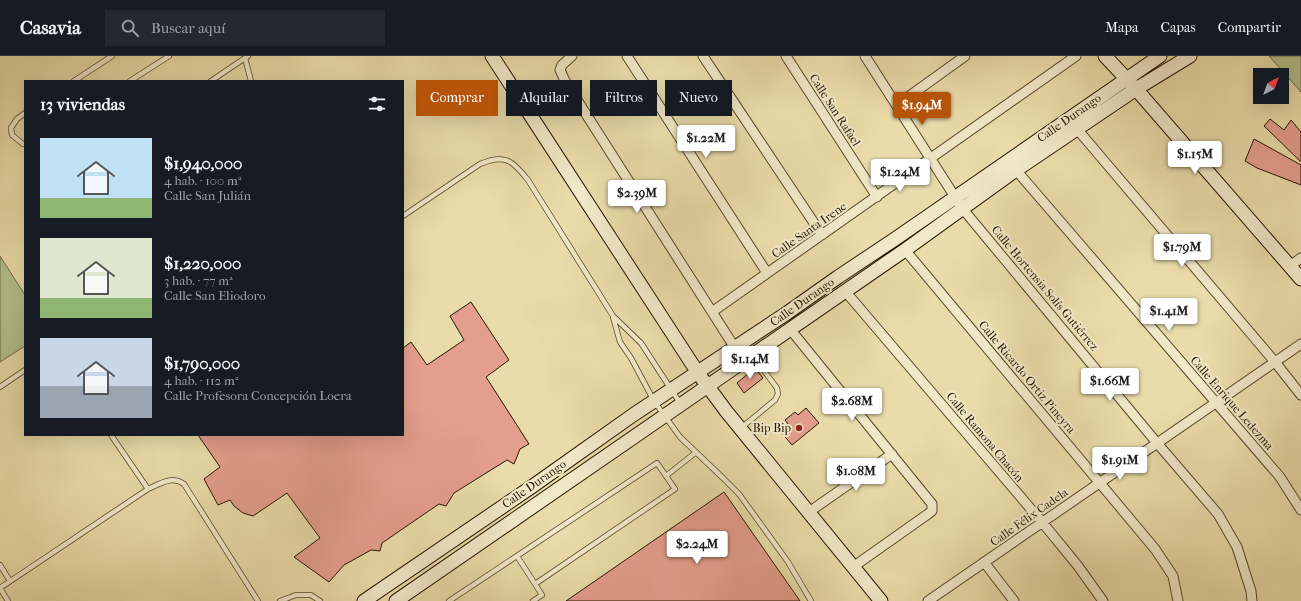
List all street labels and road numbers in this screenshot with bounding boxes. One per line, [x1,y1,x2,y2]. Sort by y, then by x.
street label: Calle San Rafael [806,71,864,149]
street label: Calle Durango [1034,91,1104,145]
street label: Calle Santa Irene [769,199,849,261]
street label: Calle Hortensia Solís Gutiérrez [989,223,1102,354]
street label: Calle Durango [767,275,837,329]
street label: Calle Ricardo Ortiz Pineyra [976,318,1079,436]
street label: Calle Enrique Ledezma [1188,353,1277,453]
street label: Calle Ramona Chacón [943,389,1027,485]
street label: Calle Durango [499,457,569,511]
street label: Calle Félix Cadela [987,485,1071,549]

